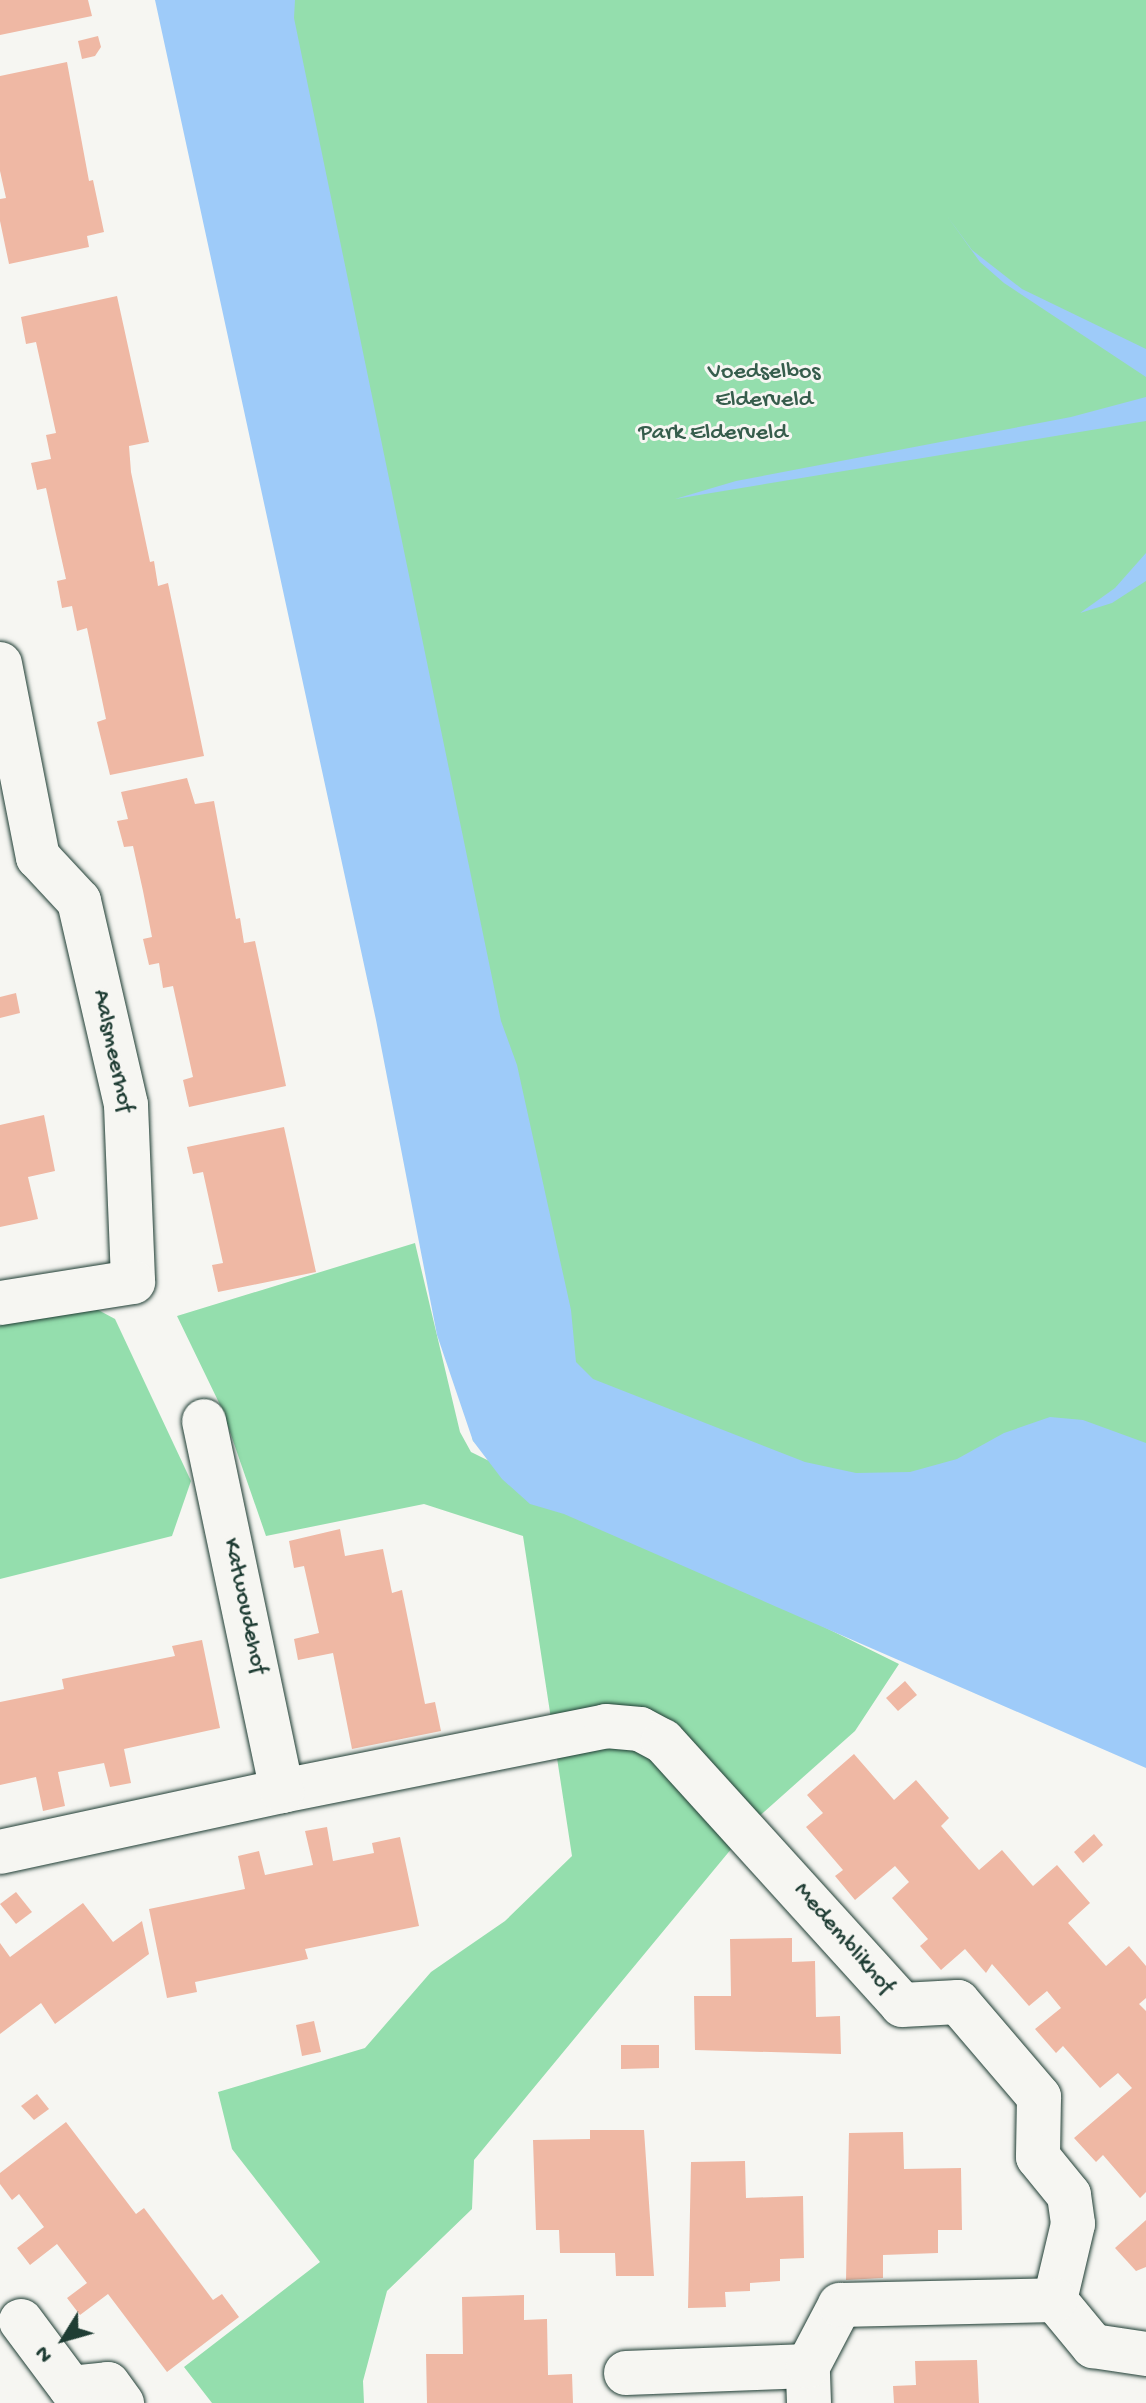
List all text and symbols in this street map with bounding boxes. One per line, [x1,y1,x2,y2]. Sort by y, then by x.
park label: Voedselbos Elderveld [708,359,820,415]
park label: Park Elderveld [639,420,787,448]
street label: Aalsmeerhof [85,987,139,1115]
street label: Katwoudehof [216,1536,272,1676]
street label: Medemblikhof [787,1877,899,2001]
north arrow [24,2299,104,2379]
text: N [30,2340,60,2367]

